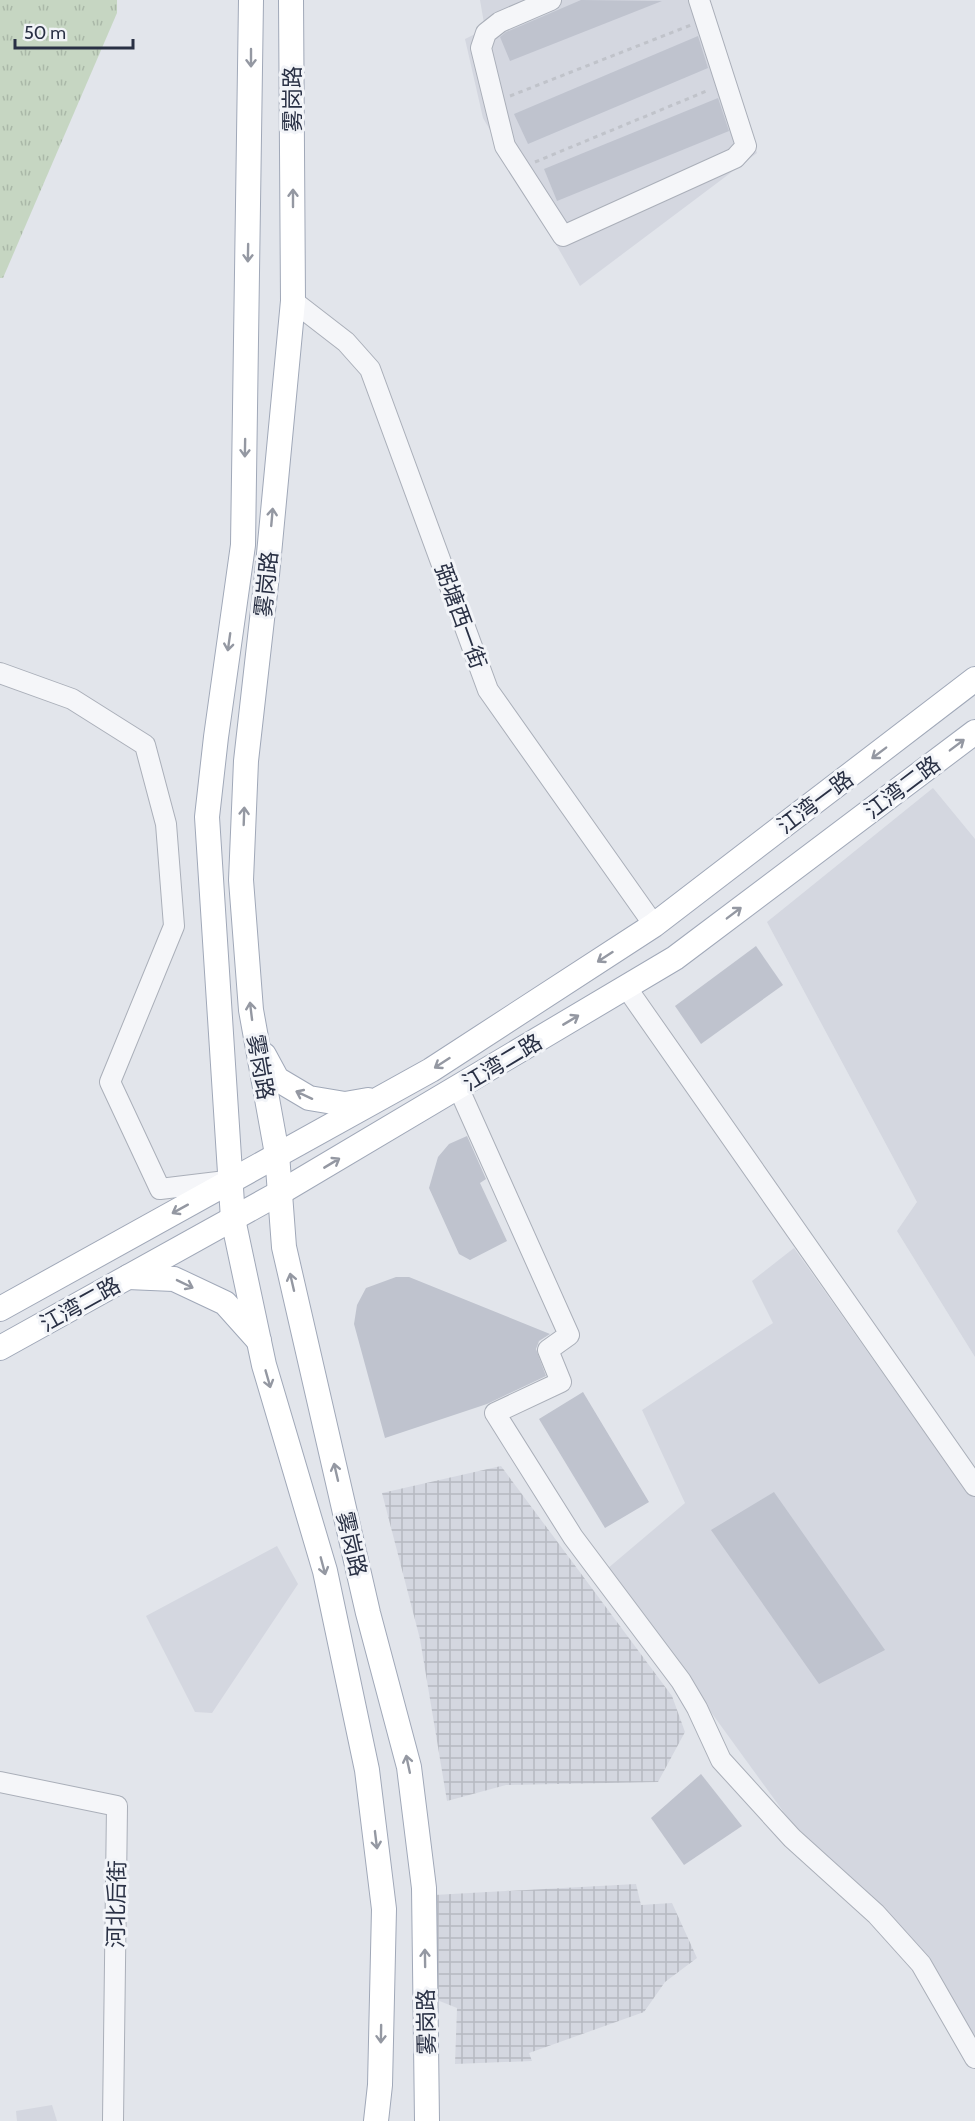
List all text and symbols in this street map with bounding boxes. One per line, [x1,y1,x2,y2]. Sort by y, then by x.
scale bar [15,12,134,50]
text: 50 m [24,22,66,44]
one-way arrow [245,48,257,68]
street label: 雾岗路 [279,66,306,132]
one-way arrow [287,188,299,208]
one-way arrow [242,243,254,263]
one-way arrow [239,438,250,458]
one-way arrow [267,508,278,528]
street label: 雾岗路 [250,550,283,618]
street label: 弼塘西一街 [429,560,492,672]
one-way arrow [224,632,235,652]
one-way arrow [949,739,965,752]
one-way arrow [871,747,887,760]
street label: 江湾二路 [859,750,946,825]
street label: 江湾一路 [772,765,859,840]
one-way arrow [238,807,249,827]
one-way arrow [726,907,742,920]
one-way arrow [598,951,614,963]
one-way arrow [246,1001,257,1021]
one-way arrow [562,1013,579,1025]
street label: 江湾二路 [458,1028,547,1097]
street label: 雾岗路 [241,1032,280,1102]
one-way arrow [434,1057,451,1069]
one-way arrow [296,1088,314,1100]
one-way arrow [323,1156,340,1168]
one-way arrow [171,1204,189,1215]
street label: 江湾二路 [35,1271,125,1338]
one-way arrow [286,1273,298,1292]
one-way arrow [176,1279,194,1291]
one-way arrow [263,1369,274,1388]
one-way arrow [330,1463,341,1483]
street label: 雾岗路 [331,1509,372,1579]
one-way arrow [318,1556,330,1575]
one-way arrow [401,1754,413,1773]
one-way arrow [370,1829,381,1849]
street label: 河北后街 [102,1860,131,1948]
one-way arrow [419,1948,431,1968]
street label: 雾岗路 [412,1989,441,2055]
one-way arrow [375,2024,387,2044]

